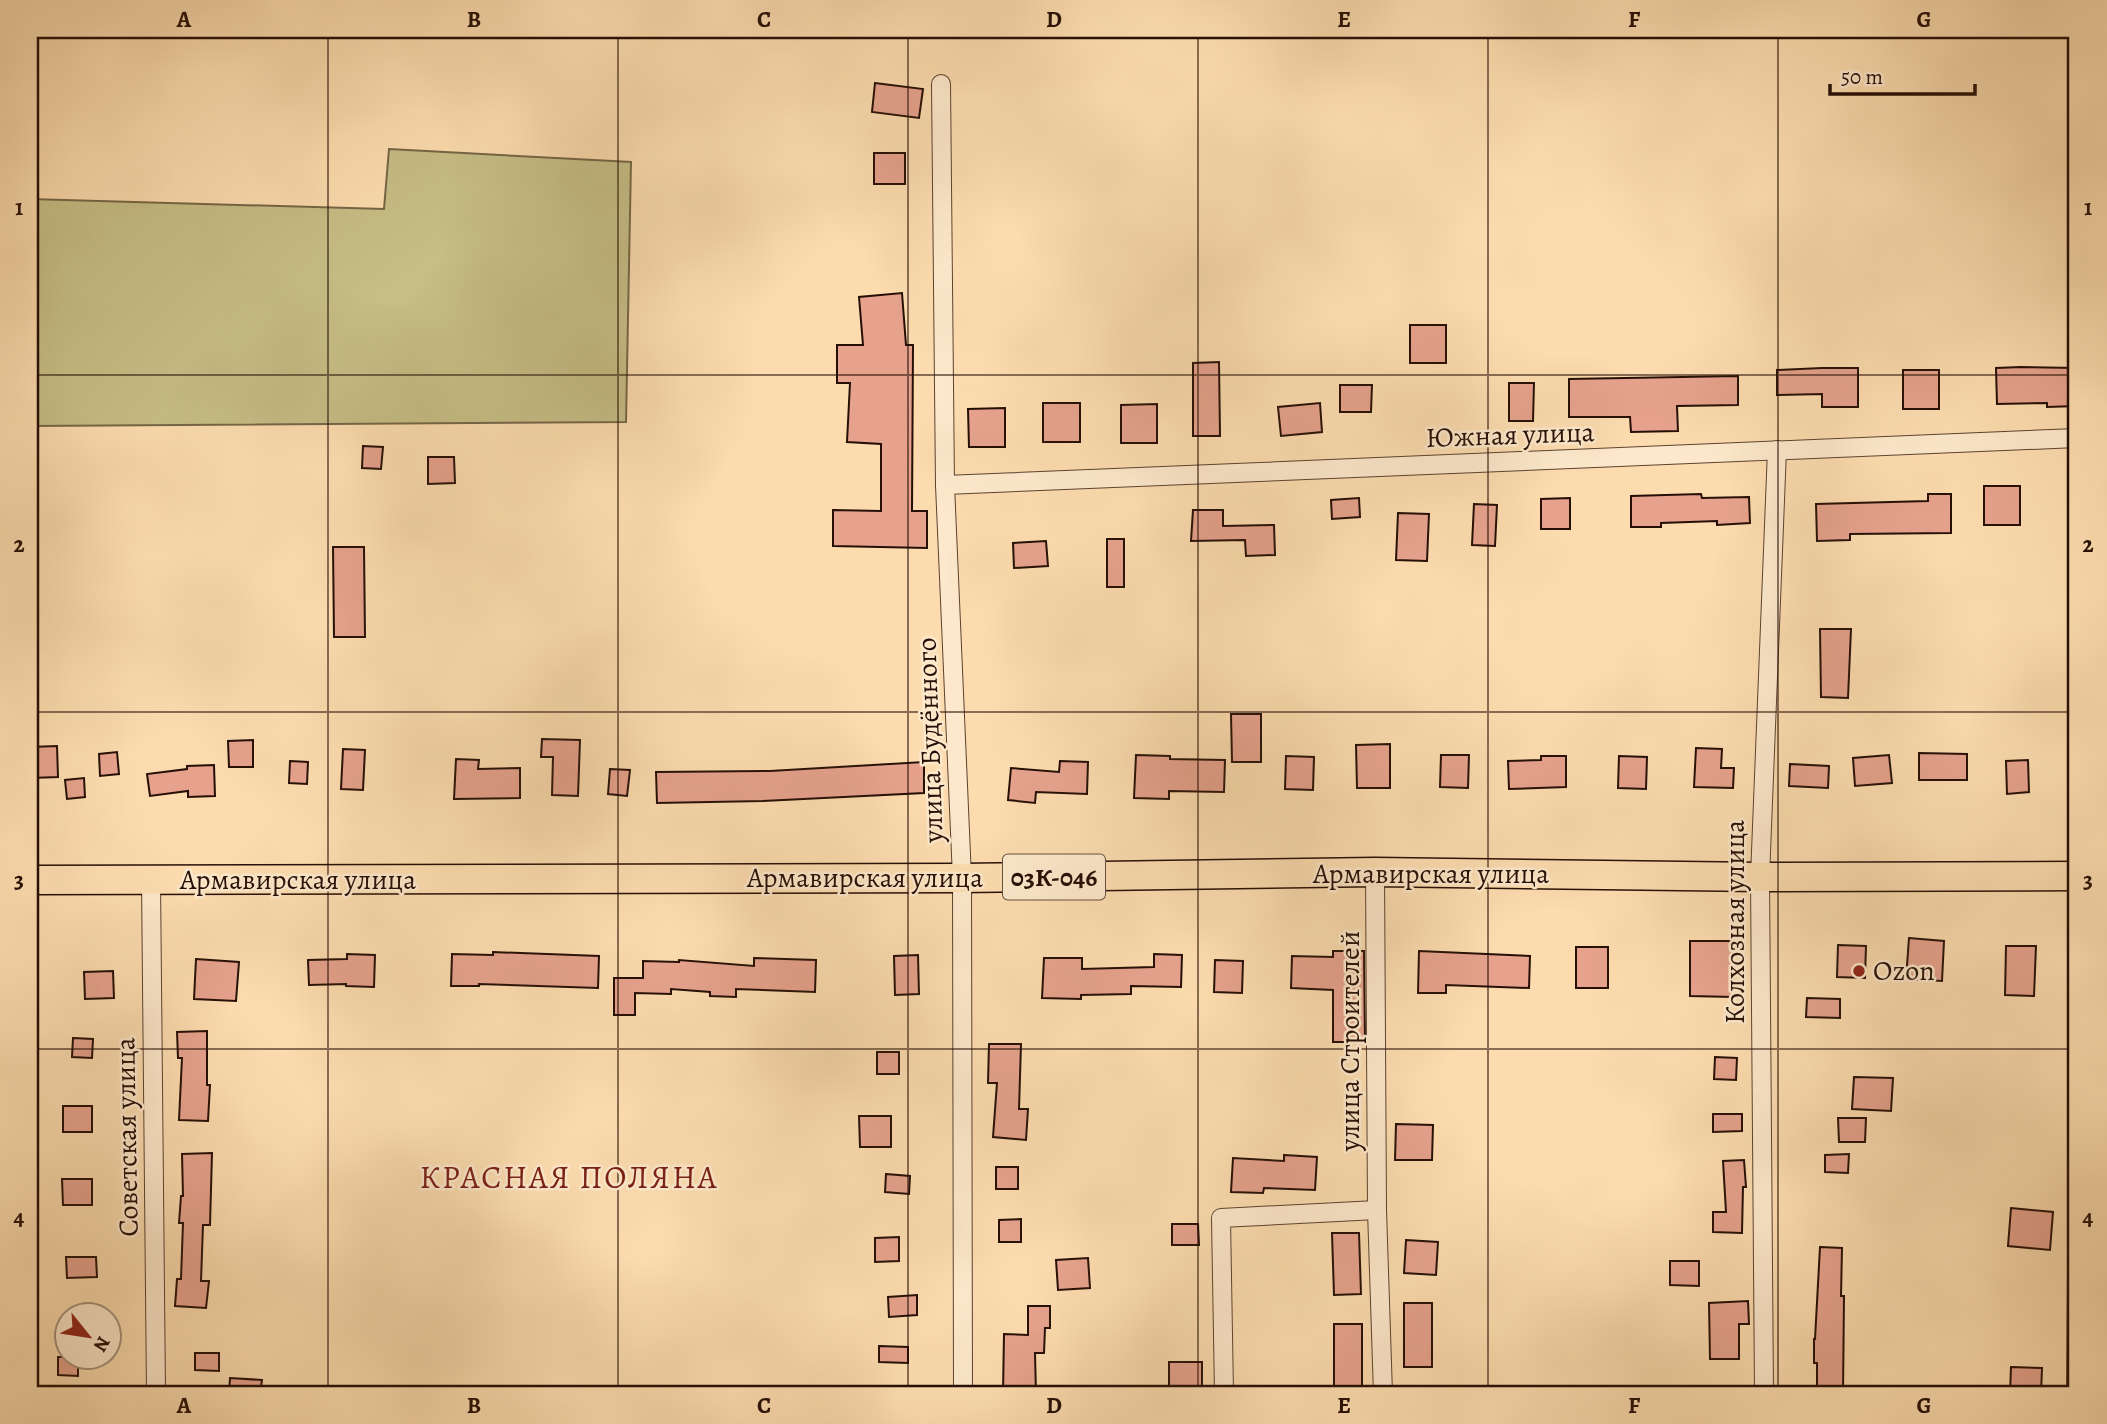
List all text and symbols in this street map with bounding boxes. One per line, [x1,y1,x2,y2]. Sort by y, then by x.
text: A [176,4,192,35]
text: B [467,4,481,35]
text: C [757,4,771,35]
text: D [1046,4,1062,35]
text: E [1337,4,1351,35]
text: F [1628,4,1641,35]
text: G [1916,4,1932,35]
scale bar [1830,52,1976,96]
text: 50 m [1841,63,1883,91]
text: 1 [15,192,23,223]
text: 1 [2084,192,2092,223]
street label: Южная улица [1425,413,1595,457]
text: 2 [13,529,25,560]
text: 2 [2082,529,2094,560]
street label: улица Будённого [907,637,953,844]
street label: Колхозная улица [1716,820,1754,1024]
road number: 03К-046 [1003,855,1105,900]
street label: Армавирская улица [1312,855,1549,893]
street label: Армавирская улица [746,859,983,897]
street label: Армавирская улица [179,861,416,899]
text: 3 [14,865,24,896]
text: 3 [2083,865,2093,896]
street label: улица Строителей [1331,931,1369,1152]
place label: Ozon [1873,952,1935,990]
marker: Ozon [1851,963,1867,979]
street label: Советская улица [106,1037,148,1237]
district label: КРАСНАЯ ПОЛЯНА [420,1155,718,1199]
text: 4 [14,1202,25,1233]
text: 4 [2083,1202,2094,1233]
north arrow [52,1302,122,1372]
text: N [87,1332,117,1357]
text: A [176,1390,192,1421]
text: B [467,1390,481,1421]
text: C [757,1390,771,1421]
text: D [1046,1390,1062,1421]
text: E [1337,1390,1351,1421]
text: F [1628,1390,1641,1421]
text: G [1916,1390,1932,1421]

